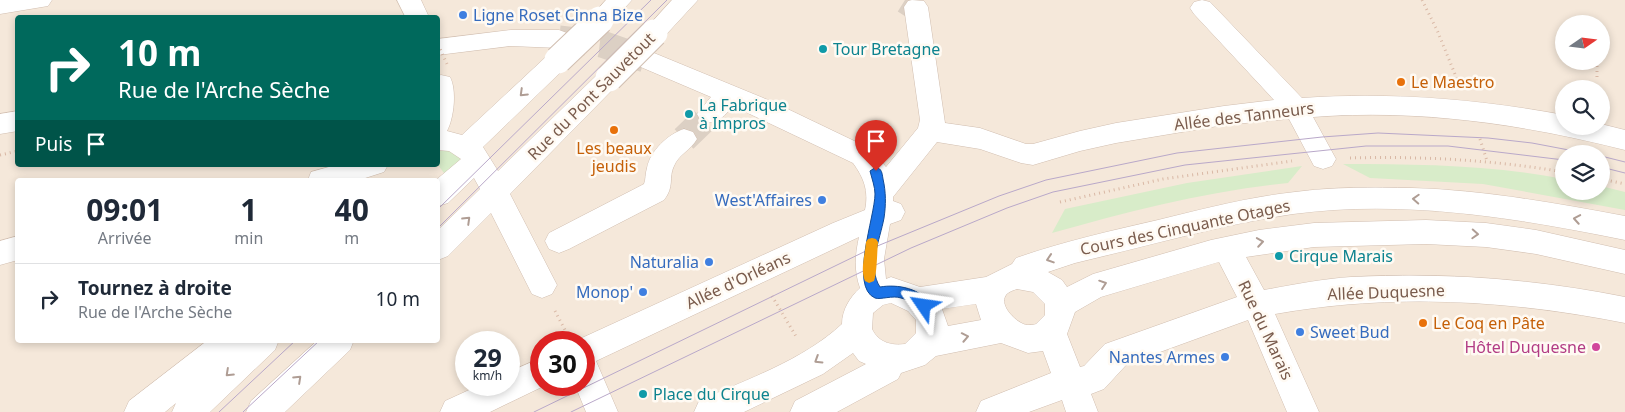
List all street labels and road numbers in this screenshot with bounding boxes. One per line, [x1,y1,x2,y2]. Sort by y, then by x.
street label: Rue du Pont Sauvetout [522,27,660,165]
street label: Allée des Tanneurs [1173,96,1315,136]
street label: Cours des Cinquante Otages [1078,194,1292,260]
street label: Allée d'Orléans [682,246,794,314]
street label: Rue du Marais [1233,277,1299,383]
street label: Allée Duquesne [1327,279,1445,305]

